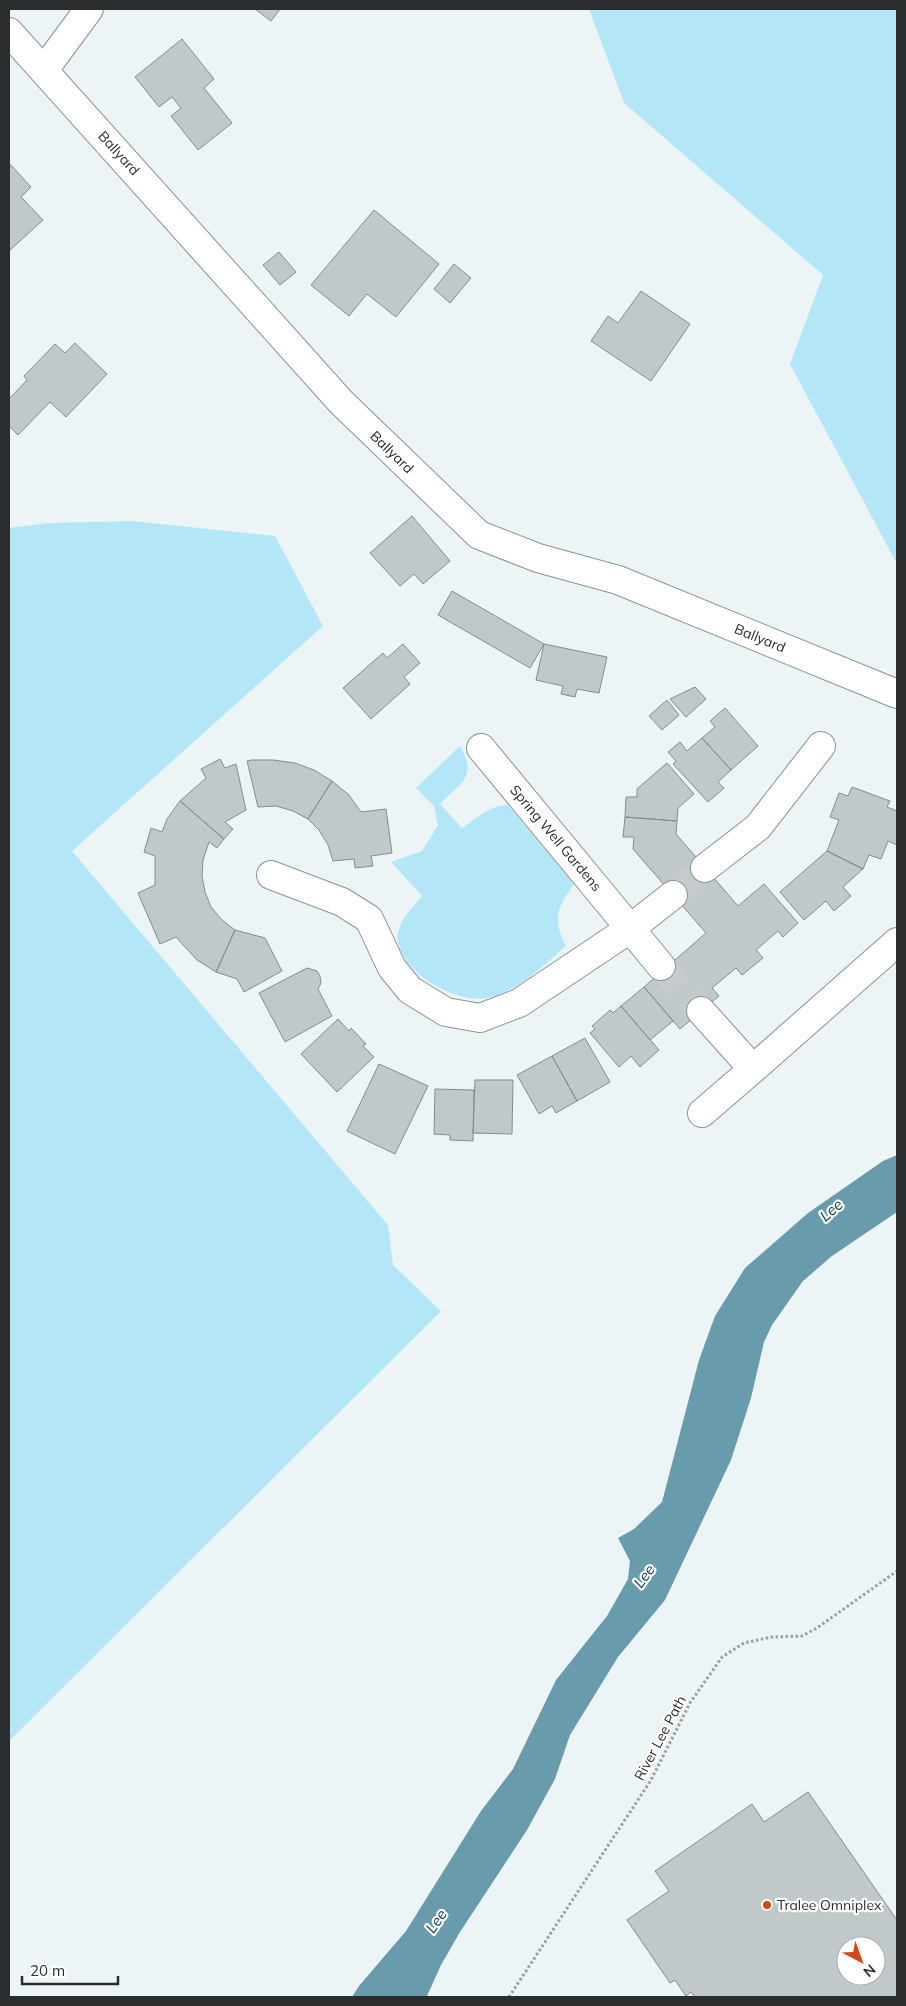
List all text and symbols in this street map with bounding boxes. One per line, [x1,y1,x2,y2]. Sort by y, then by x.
street label: Ballyard [94,127,144,179]
street label: Ballyard [366,427,418,477]
street label: Ballyard [732,620,788,656]
street label: Spring Well Gardens [506,781,606,895]
water label: Lee [816,1195,846,1225]
water label: Lee [629,1561,659,1591]
street label: River Lee Path [630,1693,690,1783]
place label: Tralee Omniplex [777,1896,882,1914]
marker: Tralee Omniplex [761,1899,773,1911]
water label: Lee [421,1906,451,1936]
north arrow [836,1936,886,1986]
scale bar [22,1954,119,1986]
text: 20 m [30,1961,65,1980]
text: N [860,1961,879,1981]

